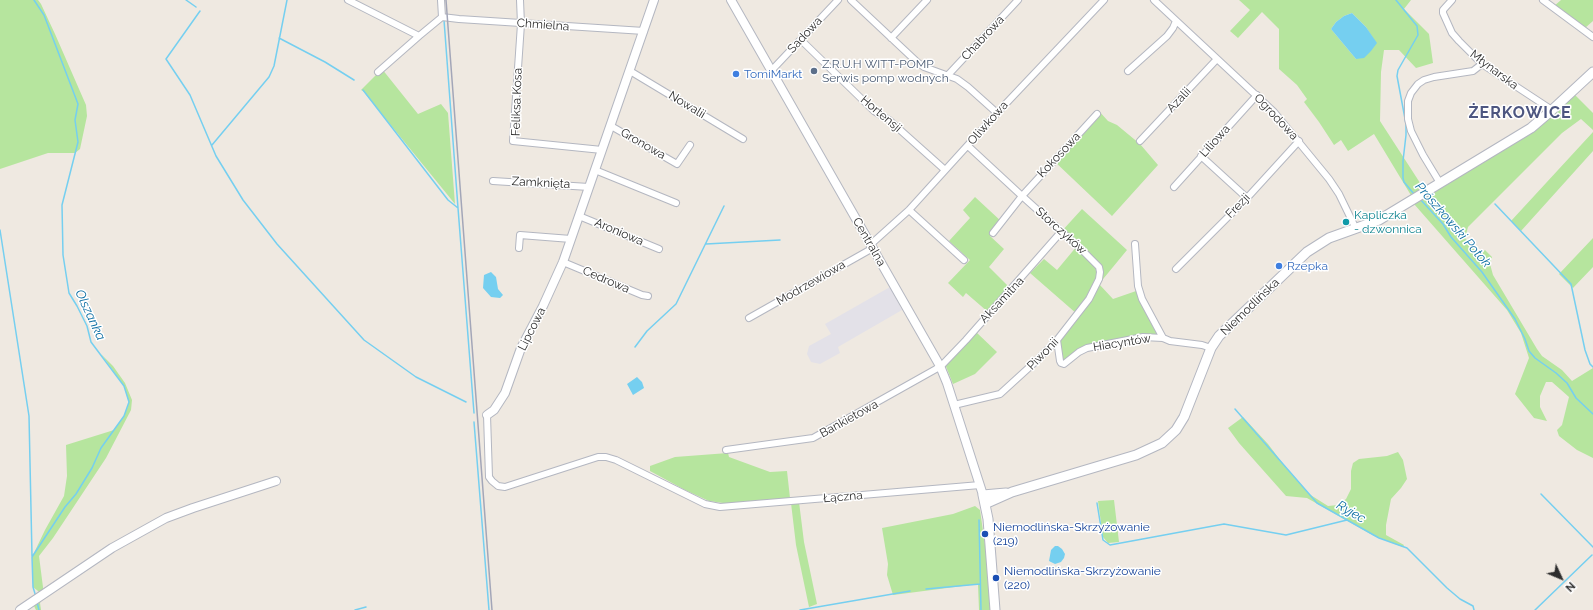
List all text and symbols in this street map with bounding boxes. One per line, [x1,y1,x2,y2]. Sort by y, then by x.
street label: Chabrowa [959,13,1007,63]
street label: Sadowa [785,14,825,56]
street label: Chmielna [516,16,570,34]
street label: Młynarska [1467,47,1521,93]
place label: Z.R.U.H WITT-POMP Serwis pomp wodnych [822,57,949,85]
marker: Z.R.U.H WITT-POMP Serwis pomp wodnych [809,66,819,76]
place label: TomiMarkt [744,67,802,81]
street label: Feliksa Kosa [509,68,525,136]
marker: TomiMarkt [731,69,741,79]
street label: Azalii [1164,84,1194,116]
street label: Nowalii [666,88,708,122]
street label: Ogrodowa [1251,91,1301,143]
street label: Hortensji [858,93,904,135]
street label: Oliwkowa [965,98,1011,148]
district label: ŻERKOWICE [1469,103,1571,123]
street label: Liliowa [1197,122,1233,160]
street label: Gronowa [618,125,668,163]
street label: Kokosowa [1034,129,1084,181]
street label: Zamknięta [511,174,571,192]
water label: Prószkowski Potok [1412,179,1494,271]
street label: Frezji [1223,191,1253,221]
street label: Storczyków [1032,204,1090,258]
place label: Kapliczka - dzwonnica [1354,208,1422,236]
street label: Aroniowa [592,215,646,249]
street label: Centralna [849,215,889,269]
marker: Kapliczka - dzwonnica [1341,217,1351,227]
street label: Modrzewiowa [774,257,848,309]
place label: Rzepka [1287,259,1328,273]
marker: Rzepka [1274,261,1284,271]
street label: Cedrowa [580,264,632,296]
street label: Aksamitna [977,274,1027,326]
street label: Niemodlińska [1218,275,1282,339]
water label: Olszanka [71,287,109,343]
street label: Lipcowa [515,305,549,353]
street label: Hiacyntów [1092,331,1152,355]
street label: Piwonii [1024,335,1062,373]
street label: Bankietowa [817,397,881,441]
street label: Łączna [823,488,863,506]
water label: Ryjec [1334,497,1368,527]
place label: Niemodlińska-Skrzyżowanie (219) [993,520,1150,548]
marker: Niemodlińska-Skrzyżowanie (219) [980,529,990,539]
north arrow [1541,558,1581,598]
place label: Niemodlińska-Skrzyżowanie (220) [1004,564,1161,592]
marker: Niemodlińska-Skrzyżowanie (220) [991,573,1001,583]
text: N [1562,579,1578,594]

